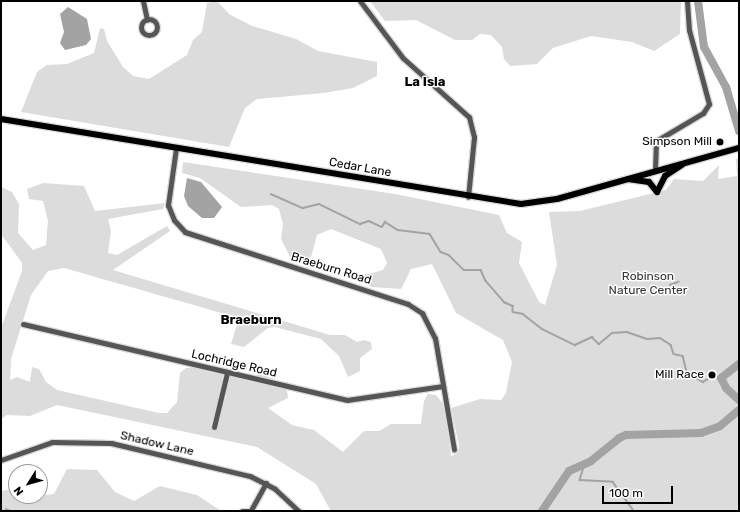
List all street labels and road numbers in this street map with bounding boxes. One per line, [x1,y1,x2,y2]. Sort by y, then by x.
street label: Cedar Lane [328,155,392,181]
street label: Braeburn Road [289,250,373,288]
street label: Lochridge Road [190,347,278,381]
street label: Shadow Lane [119,429,195,459]

